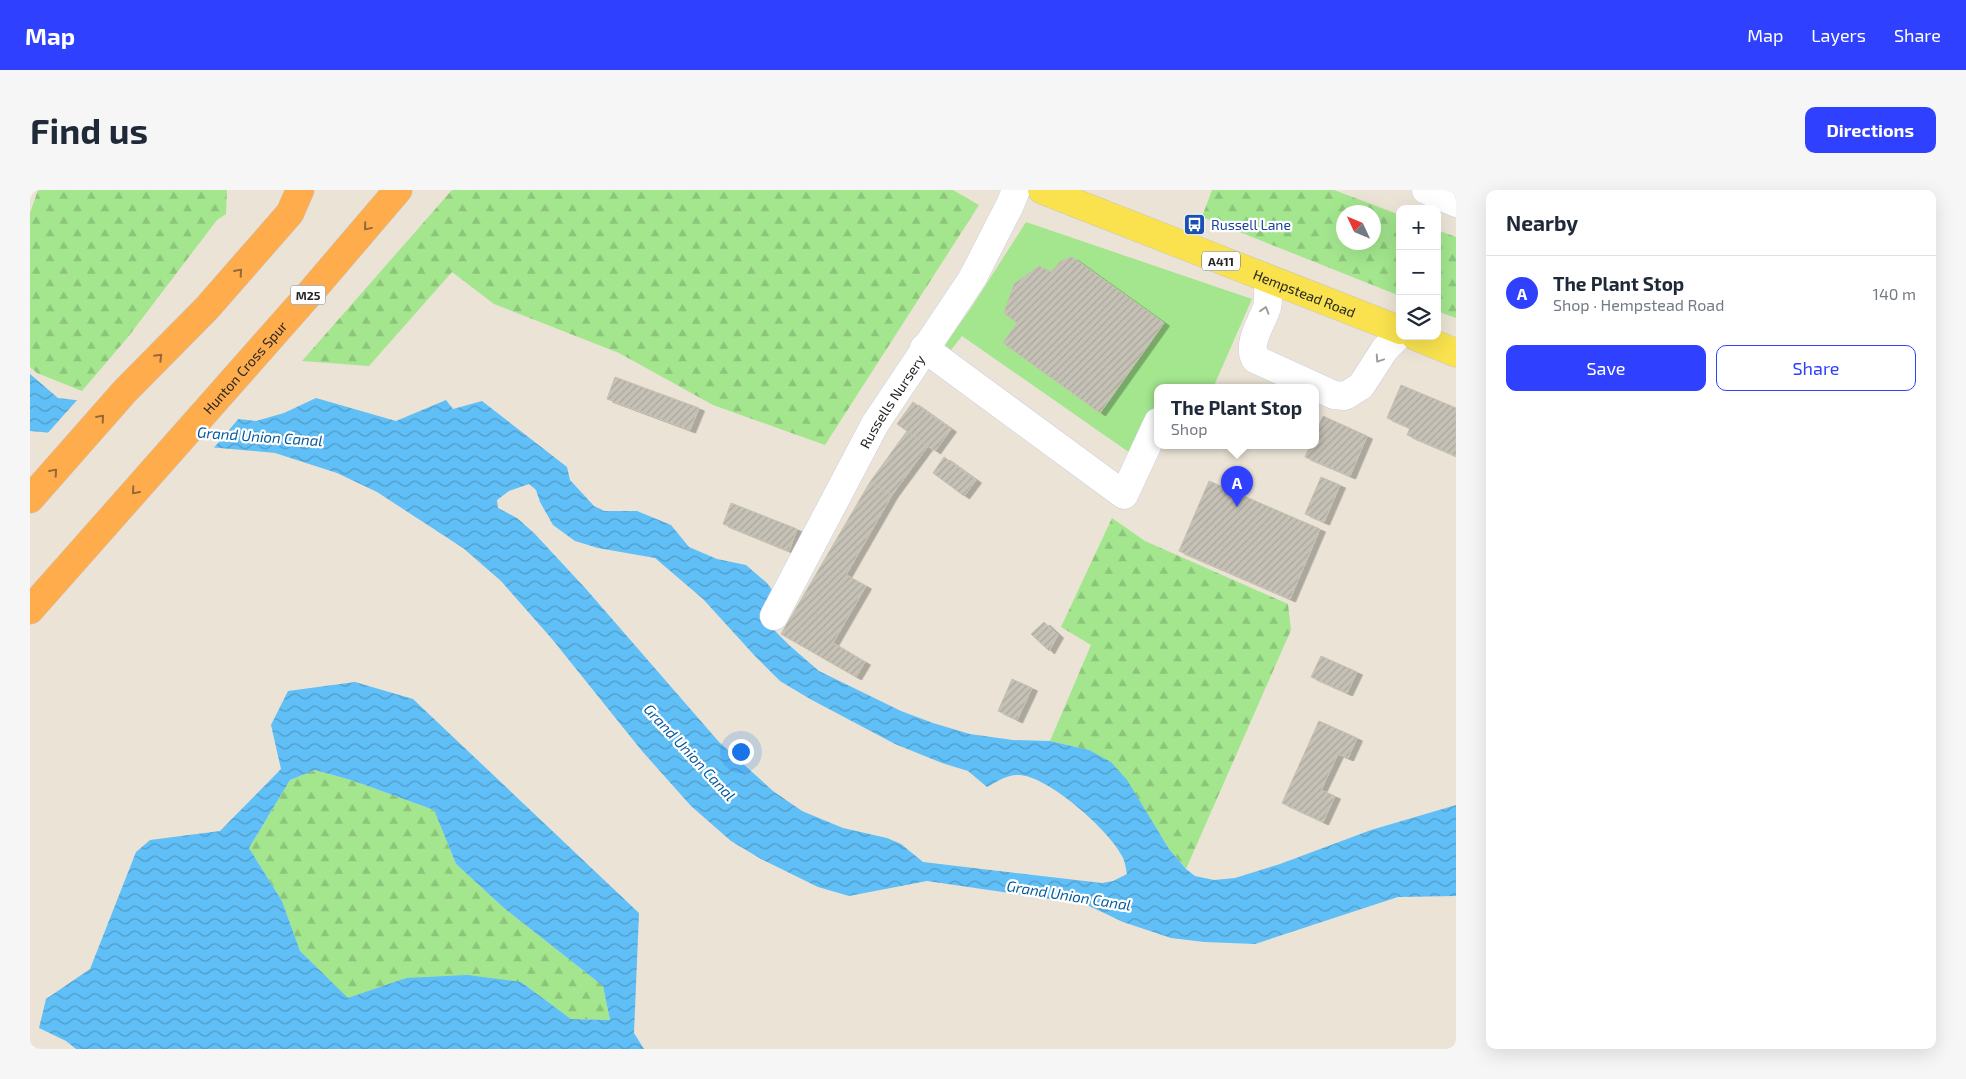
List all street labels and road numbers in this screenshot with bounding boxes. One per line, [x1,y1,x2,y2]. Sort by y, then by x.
road number: A411 [1202,251,1240,270]
street label: Hempstead Road [1251,265,1358,320]
road number: M25 [290,286,326,304]
street label: Hunton Cross Spur [199,317,290,417]
street label: Russells Nursery [855,351,928,451]

